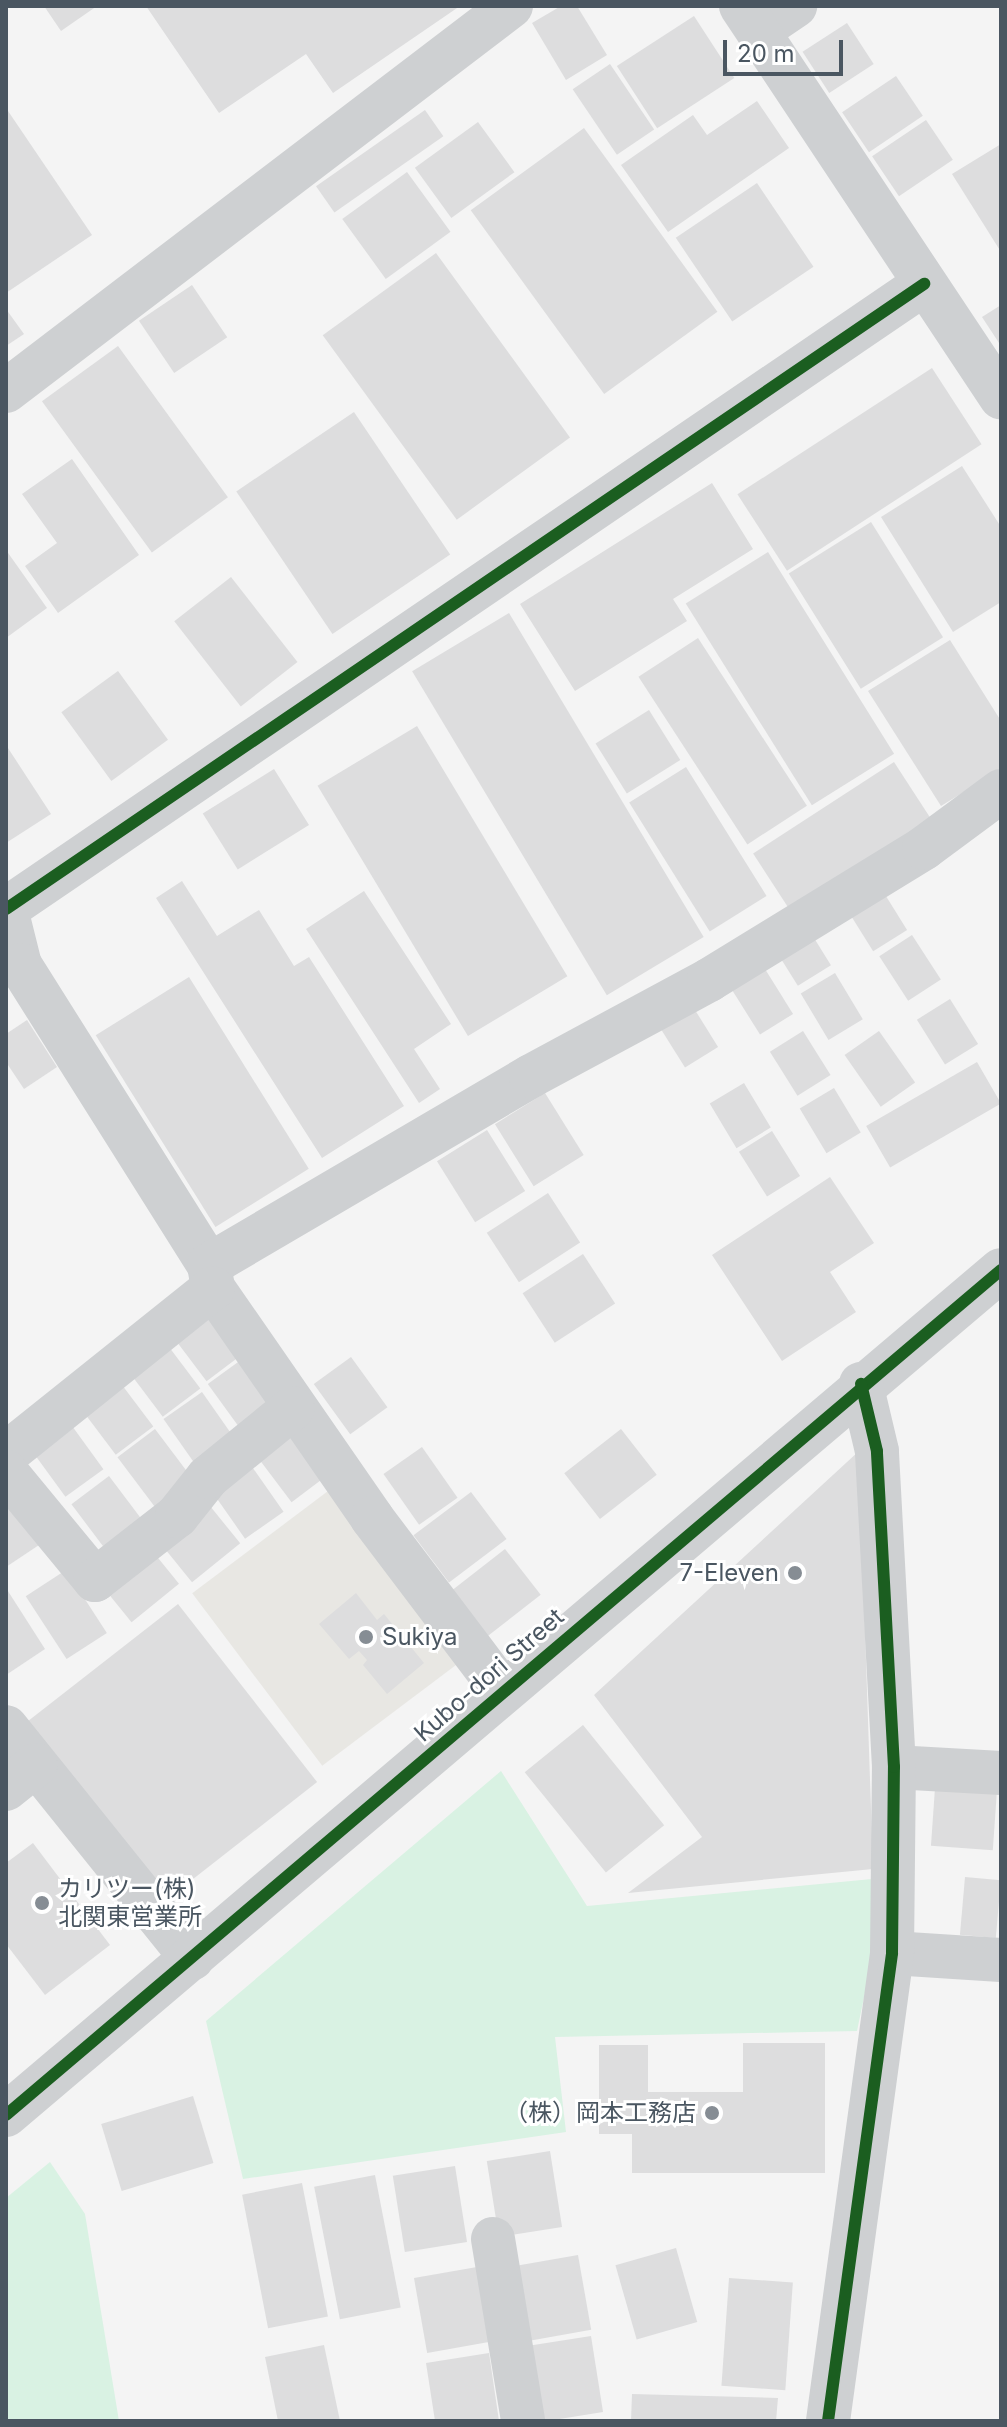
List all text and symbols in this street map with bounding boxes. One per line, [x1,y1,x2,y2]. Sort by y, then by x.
scale bar [727,24,847,74]
text: 20 m [737,39,795,68]
place label: 7-Eleven [679,1559,779,1587]
marker: 7-Eleven [786,1564,804,1582]
street label: Kubo-dori Street [408,1602,570,1748]
place label: Sukiya [382,1623,457,1651]
marker: Sukiya [357,1628,375,1646]
place label: カリツー(株) 北関東営業所 [58,1875,202,1931]
marker: カリツー(株) 北関東営業所 [33,1894,51,1912]
place label: （株）岡本工務店 [504,2099,696,2127]
marker: （株）岡本工務店 [703,2104,721,2122]

